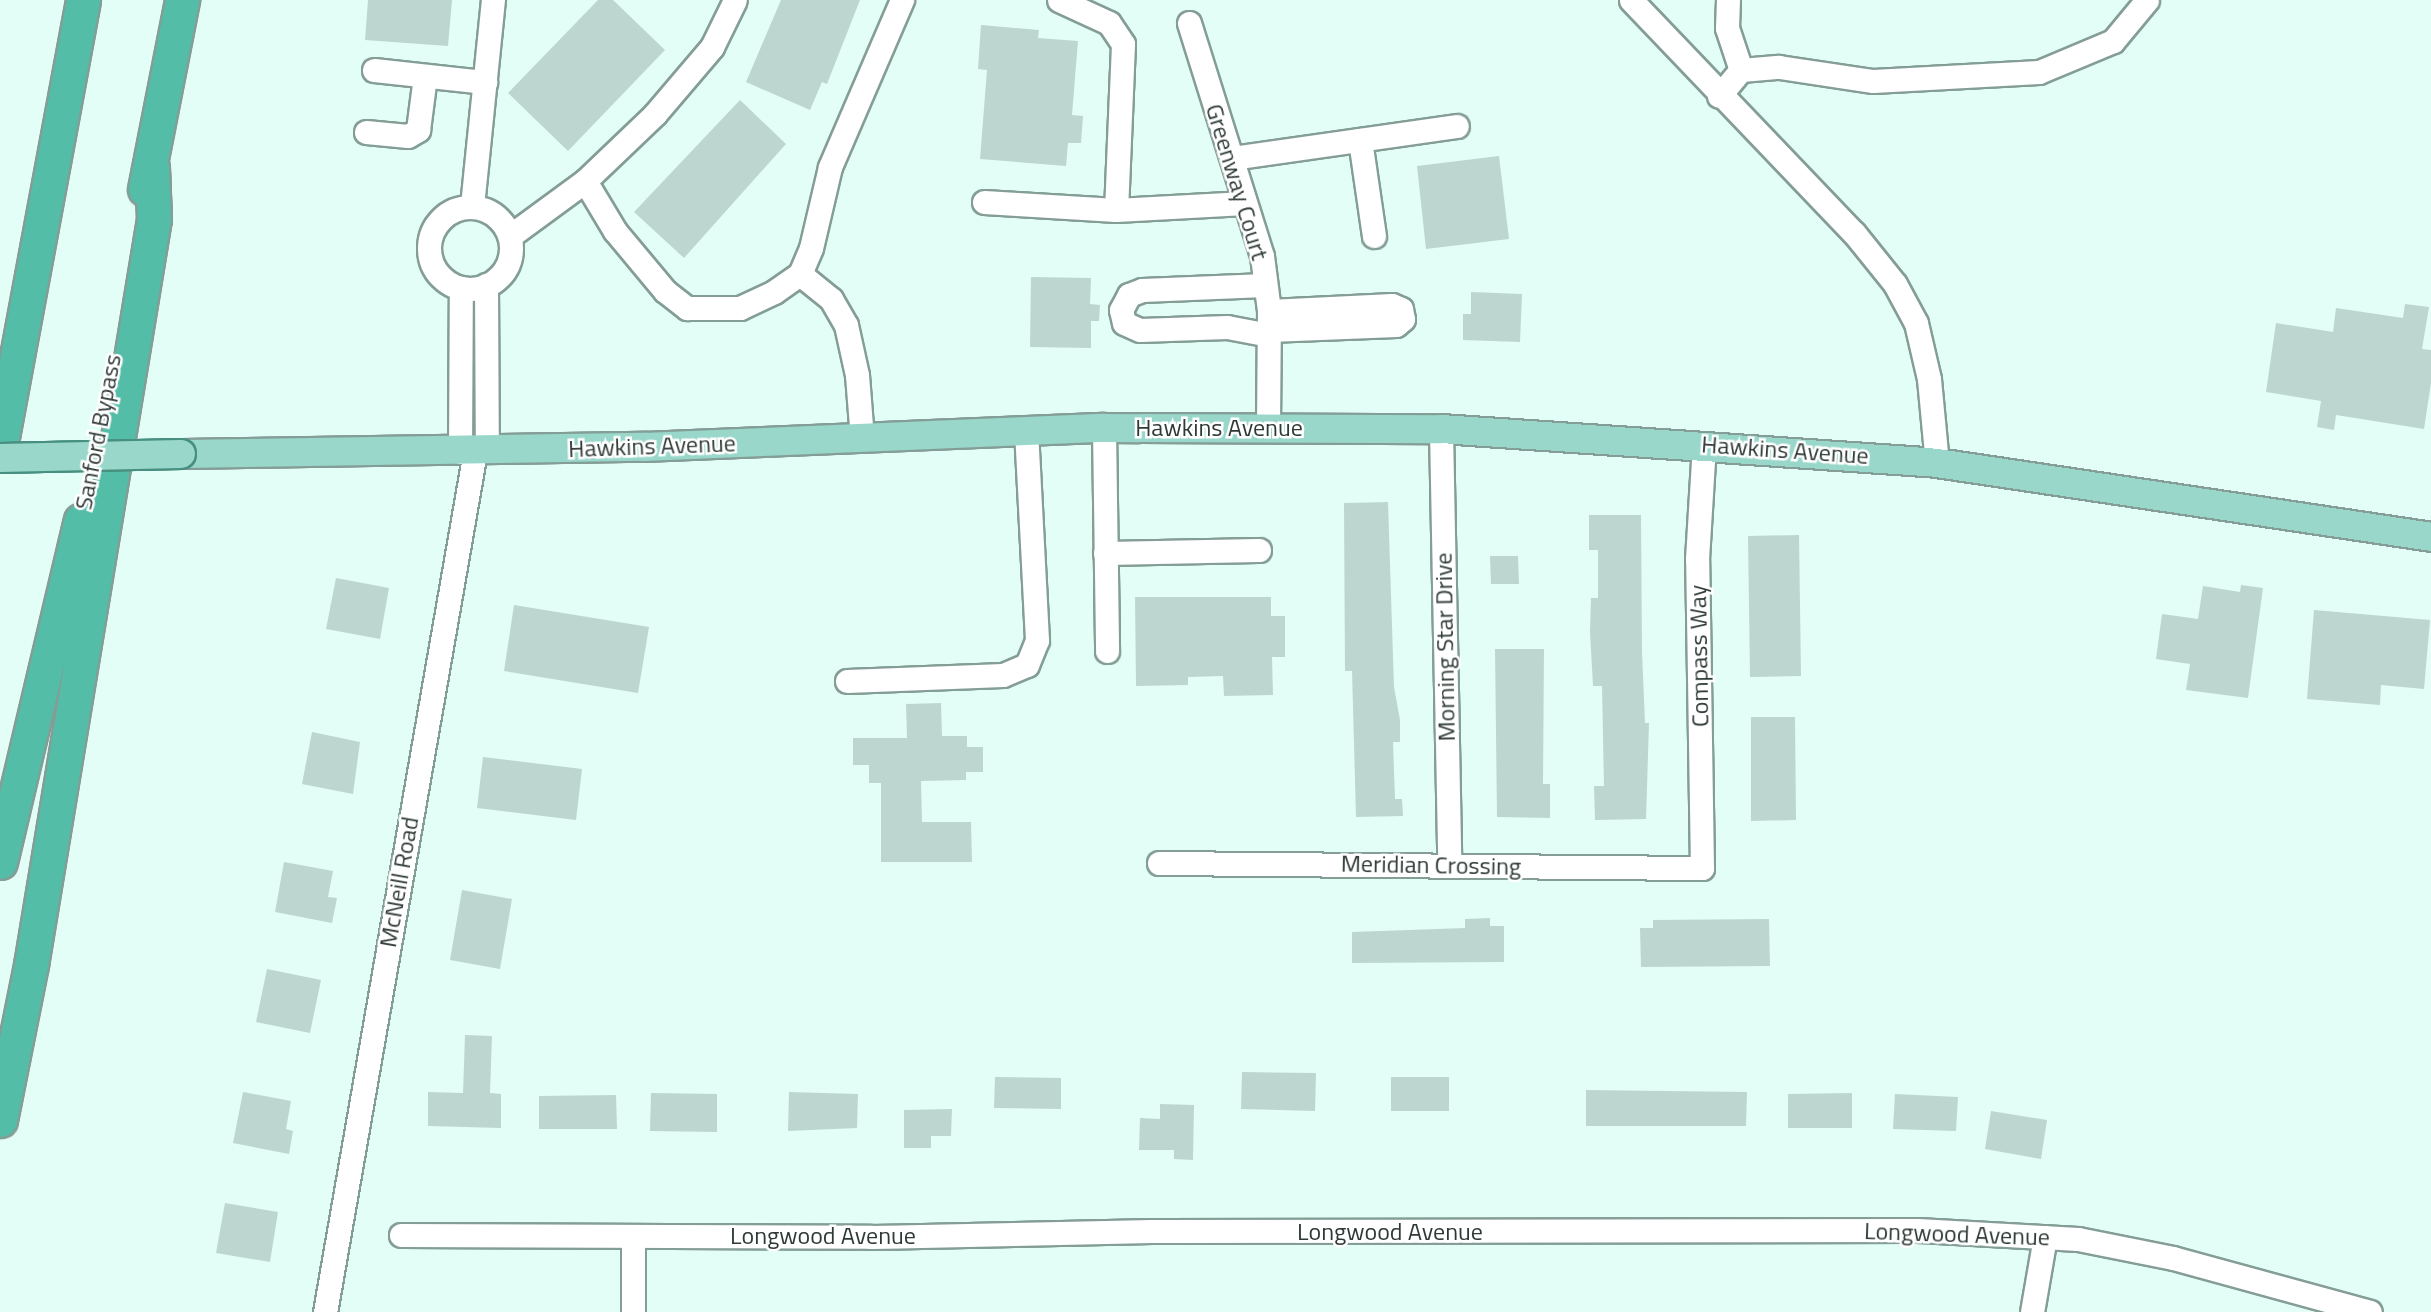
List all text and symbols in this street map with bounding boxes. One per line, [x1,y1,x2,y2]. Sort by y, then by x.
street label: Greenway Court [1200,100,1274,264]
street label: Sanford Bypass [69,352,127,512]
street label: Hawkins Avenue [1135,414,1303,442]
street label: Hawkins Avenue [568,429,736,463]
street label: Hawkins Avenue [1700,430,1870,470]
street label: Morning Star Drive [1429,552,1461,742]
street label: Compass Way [1683,585,1715,727]
street label: McNeill Road [373,814,425,950]
street label: Meridian Crossing [1341,849,1521,881]
street label: Longwood Avenue [1864,1216,2050,1252]
street label: Longwood Avenue [1297,1218,1483,1246]
street label: Longwood Avenue [730,1222,916,1250]

